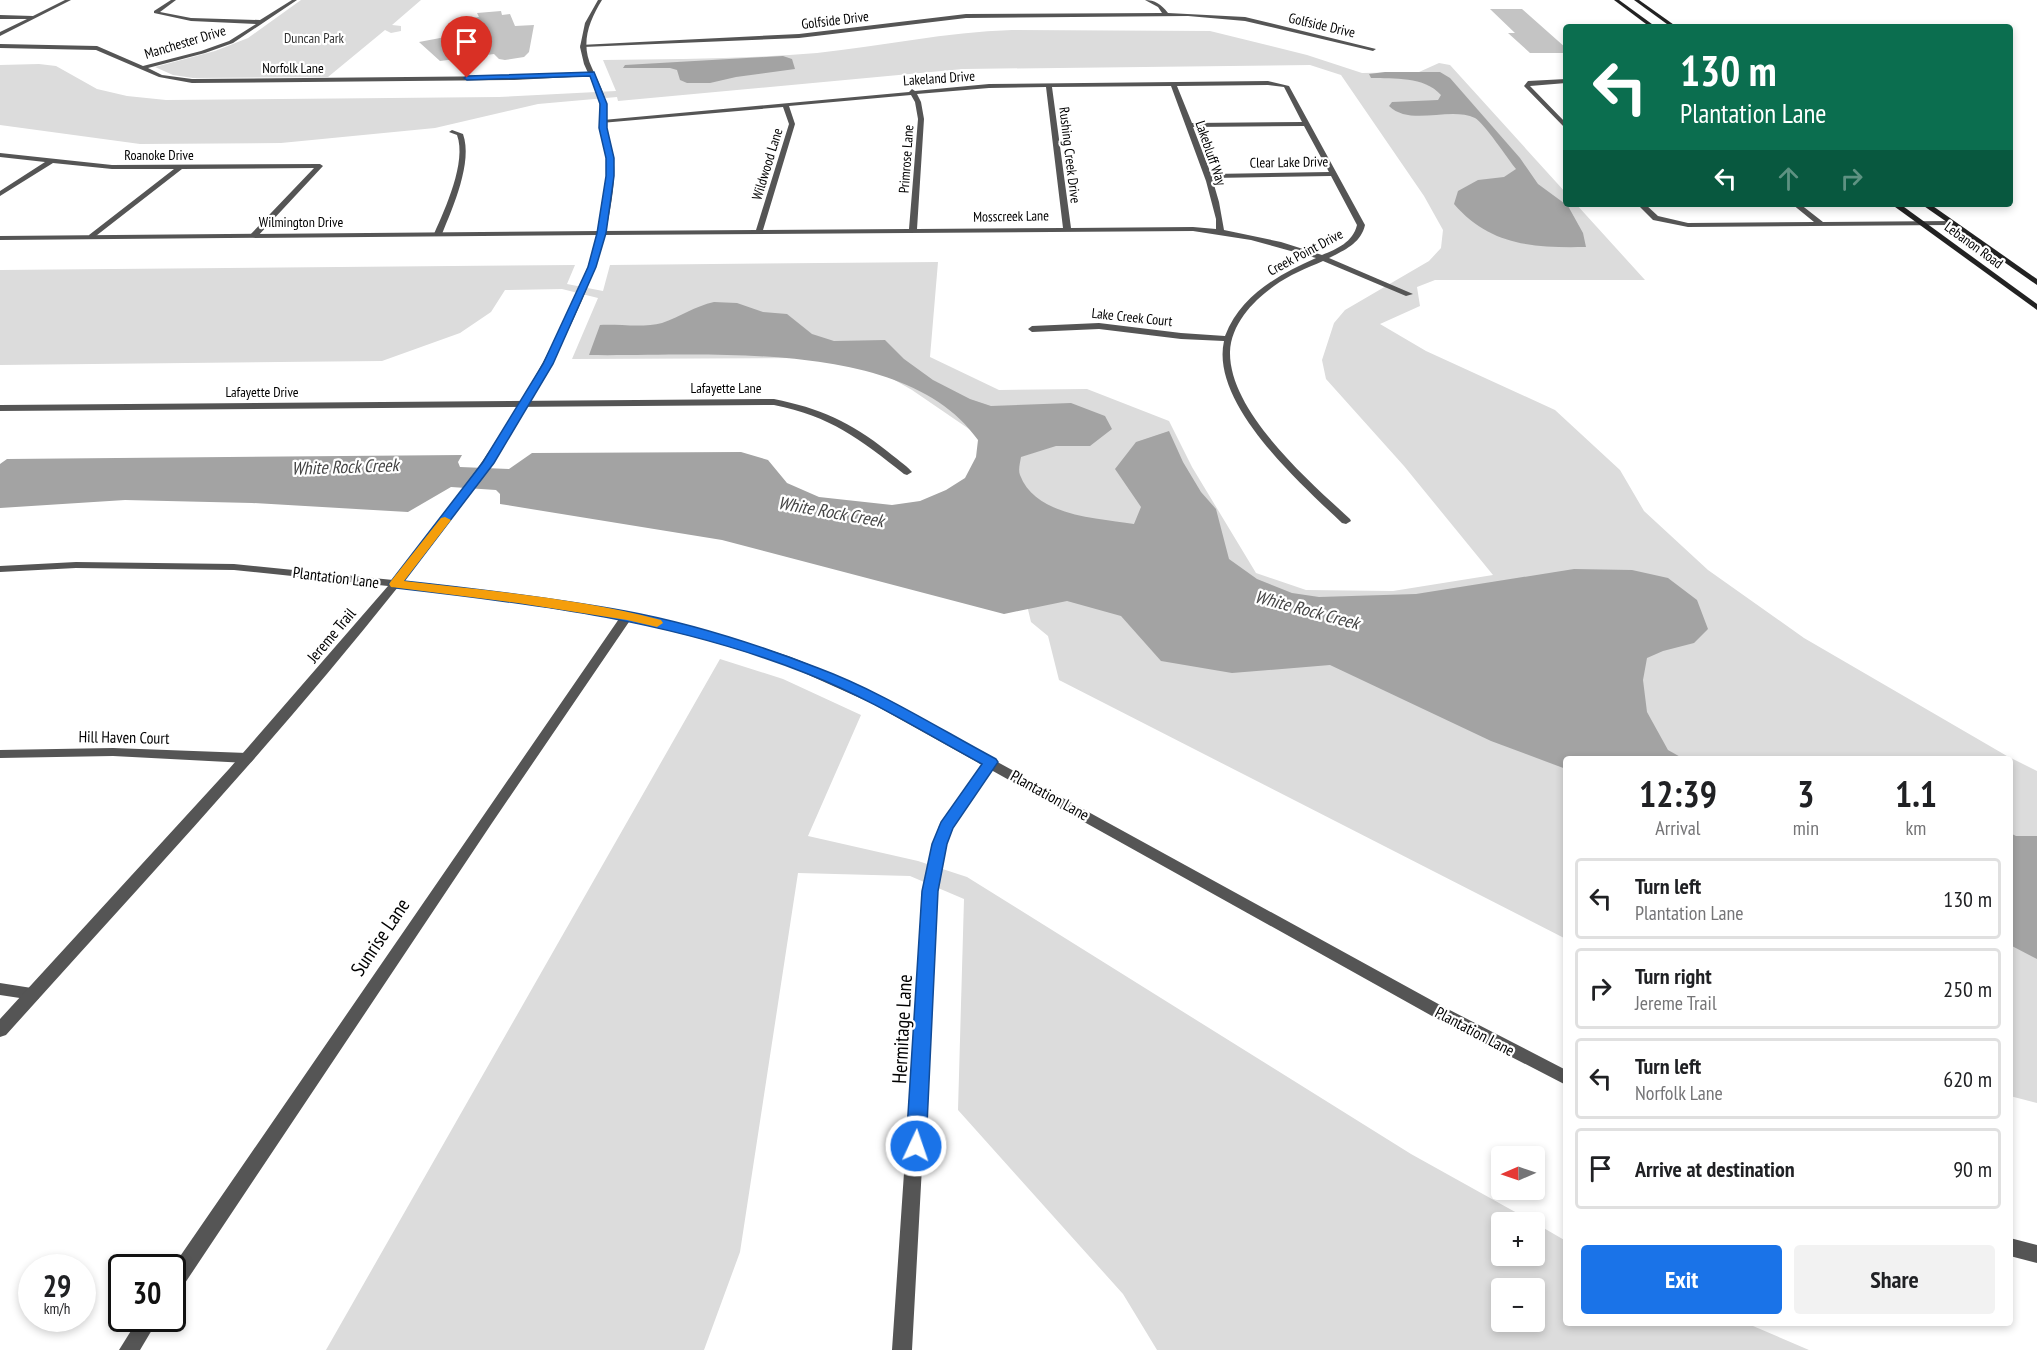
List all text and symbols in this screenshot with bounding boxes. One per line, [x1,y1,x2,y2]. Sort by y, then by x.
street label: Golfside Drive [800,7,870,33]
street label: Golfside Drive [1287,9,1357,41]
pin [441,16,492,78]
street label: Manchester Drive [142,21,228,63]
icon: arrive [450,25,483,58]
park label: Duncan Park [284,29,345,47]
text: 130 m [1680,43,1777,98]
icon: left [1581,48,1659,126]
street label: Norfolk Lane [262,59,324,77]
street label: Lakeland Drive [903,67,976,89]
text: Plantation Lane [1680,96,1827,130]
street label: Rushing Creek Drive [1055,106,1085,204]
street label: Lakebluff Way [1192,118,1231,189]
street label: Primrose Lane [895,124,917,194]
street label: Wildwood Lane [748,126,787,202]
street label: Roanoke Drive [124,146,194,164]
street label: Clear Lake Drive [1250,152,1329,172]
icon: left [1709,162,1742,195]
icon: ahead [1772,162,1805,195]
icon: right [1835,162,1868,195]
street label: Mosscreek Lane [973,206,1049,226]
street label: Wilmington Drive [259,213,343,231]
street label: Lebanon Road [1941,218,2007,272]
street label: Creek Point Drive [1264,224,1346,279]
street label: Lake Creek Court [1091,304,1173,330]
street label: Lafayette Lane [691,379,762,397]
street label: Lafayette Drive [225,383,299,401]
water label: White Rock Creek [291,453,401,480]
water label: White Rock Creek [776,491,888,532]
street label: Plantation Lane [292,562,380,592]
water label: White Rock Creek [1252,585,1364,635]
street label: Jereme Trail [302,603,360,667]
street label: Hill Haven Court [78,726,170,748]
street label: Plantation Lane [1007,765,1093,825]
text: 12:39 [1639,770,1717,817]
text: 3 [1797,770,1814,817]
text: 1.1 [1895,770,1937,817]
text: Arrival [1655,815,1701,841]
text: min [1793,815,1819,841]
text: km [1906,815,1926,841]
text: Turn left [1635,872,1701,900]
icon: left [1584,882,1617,915]
text: 130 m [1943,885,1992,913]
street label: Sunrise Lane [345,893,415,981]
text: Plantation Lane [1635,900,1744,926]
text: Turn right [1635,962,1712,990]
icon: right [1584,972,1617,1005]
street label: Hermitage Lane [886,974,918,1084]
text: 250 m [1943,975,1992,1003]
text: Jereme Trail [1635,990,1717,1016]
street label: Plantation Lane [1432,1002,1518,1060]
text: Turn left [1635,1052,1701,1080]
icon: left [1584,1062,1617,1095]
text: 620 m [1943,1065,1992,1093]
text: Norfolk Lane [1635,1080,1723,1106]
position arrow [884,1114,948,1178]
north arrow [1491,1146,1545,1200]
map controls [1491,1146,1545,1332]
icon: arrive [1584,1152,1617,1185]
text: Arrive at destination [1635,1155,1795,1183]
text: 90 m [1953,1155,1992,1183]
button: + [1491,1212,1545,1266]
button: Exit [1581,1245,1782,1314]
button: Share [1794,1245,1995,1314]
speed limit sign: 30 [108,1254,186,1332]
text: 29 [43,1266,71,1305]
button: − [1491,1278,1545,1332]
text: km/h [44,1299,70,1318]

